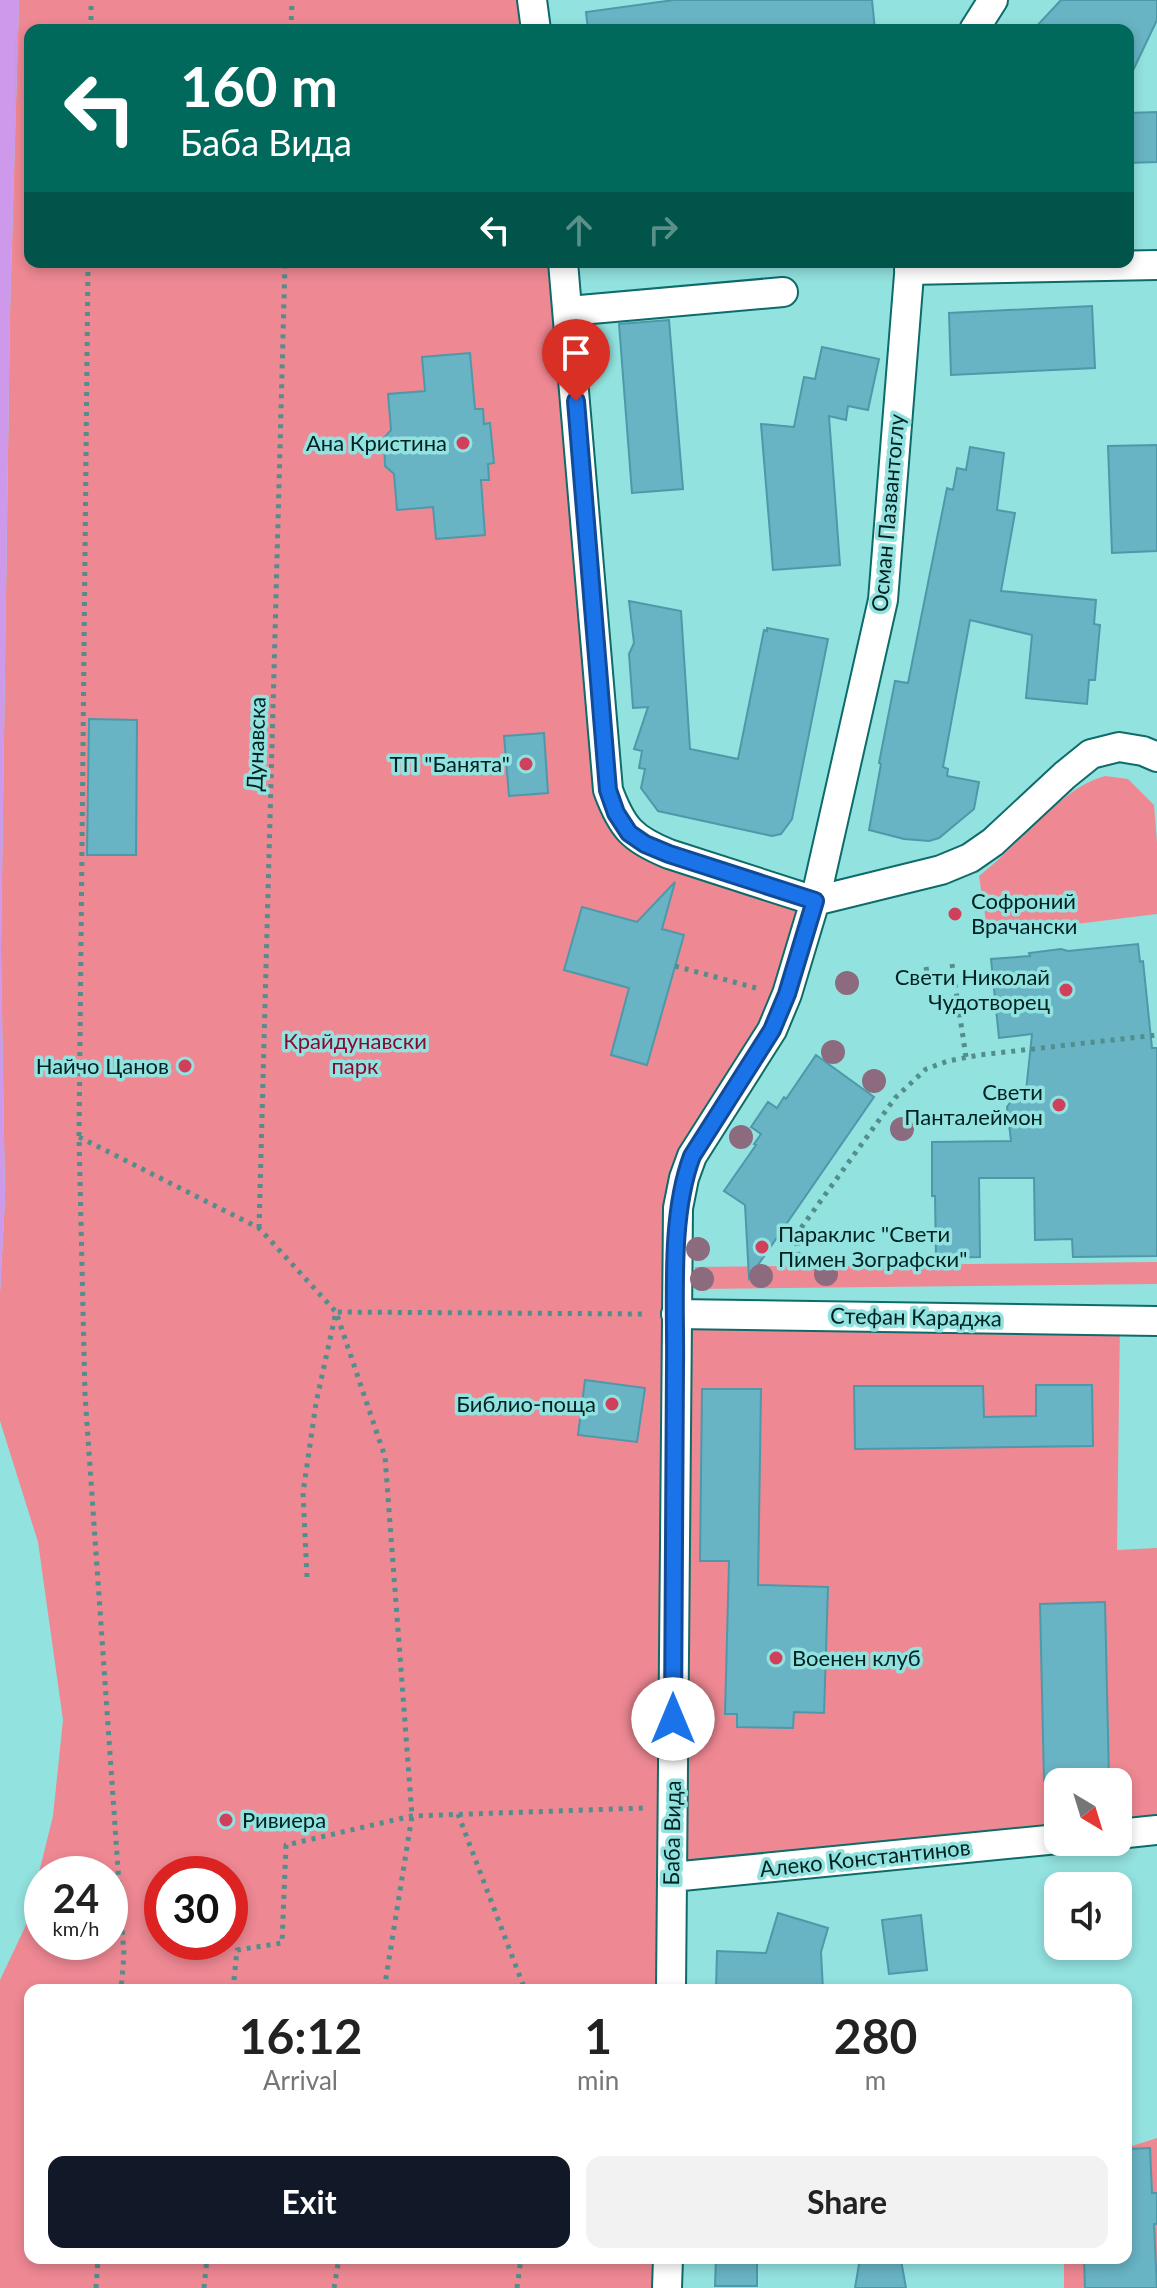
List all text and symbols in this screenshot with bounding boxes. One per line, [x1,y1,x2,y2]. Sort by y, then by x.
text: 160 m [180,52,338,119]
icon: left [48,56,152,160]
text: Баба Вида [180,120,352,164]
icon: left [473,208,517,252]
icon: ahead [557,208,601,252]
icon: right [641,208,685,252]
pin [542,319,610,401]
icon: arrive [554,331,598,375]
street label: Осман Пазвантоглу [865,412,910,613]
place label: Ана Кристина [306,429,447,456]
marker: Ана Кристина [454,434,472,452]
street label: Дунавска [240,696,271,792]
place label: ТП "Банята" [389,750,510,777]
marker: ТП "Банята" [517,755,535,773]
place label: Софроний Врачански [971,887,1077,939]
marker: Софроний Врачански [946,905,964,923]
place label: Свети Николай Чудотворец [895,963,1050,1015]
marker: Свети Николай Чудотворец [1057,981,1075,999]
park label: Крайдунавски парк [283,1027,427,1079]
place label: Найчо Цанов [36,1052,169,1079]
marker: Найчо Цанов [176,1057,194,1075]
place label: Свети Панталеймон [904,1078,1043,1130]
marker: Свети Панталеймон [1050,1096,1068,1114]
place label: Параклис "Свети Пимен Зографски" [778,1220,967,1272]
marker: Параклис "Свети Пимен Зографски" [753,1238,771,1256]
street label: Стефан Караджа [830,1302,1002,1331]
place label: Библио-поща [456,1390,596,1417]
marker: Библио-поща [603,1395,621,1413]
place label: Военен клуб [792,1644,921,1671]
marker: Военен клуб [767,1649,785,1667]
position arrow [631,1677,715,1761]
north arrow [1044,1768,1132,1856]
map controls [1044,1768,1132,1960]
street label: Баба Вида [657,1780,686,1886]
place label: Ривиера [242,1806,326,1833]
marker: Ривиера [217,1811,235,1829]
street label: Алеко Константинов [758,1833,972,1882]
speed limit sign: 30 [144,1856,248,1960]
button: sound [1044,1872,1132,1960]
text: 24 [53,1874,99,1922]
text: km/h [53,1916,99,1940]
text: 16:12 [239,2007,362,2064]
text: 1 [584,2007,612,2064]
text: 280 [834,2007,917,2064]
text: Arrival [263,2064,338,2096]
text: min [577,2064,619,2096]
text: m [865,2064,886,2096]
button: Exit [48,2156,570,2248]
button: Share [586,2156,1108,2248]

